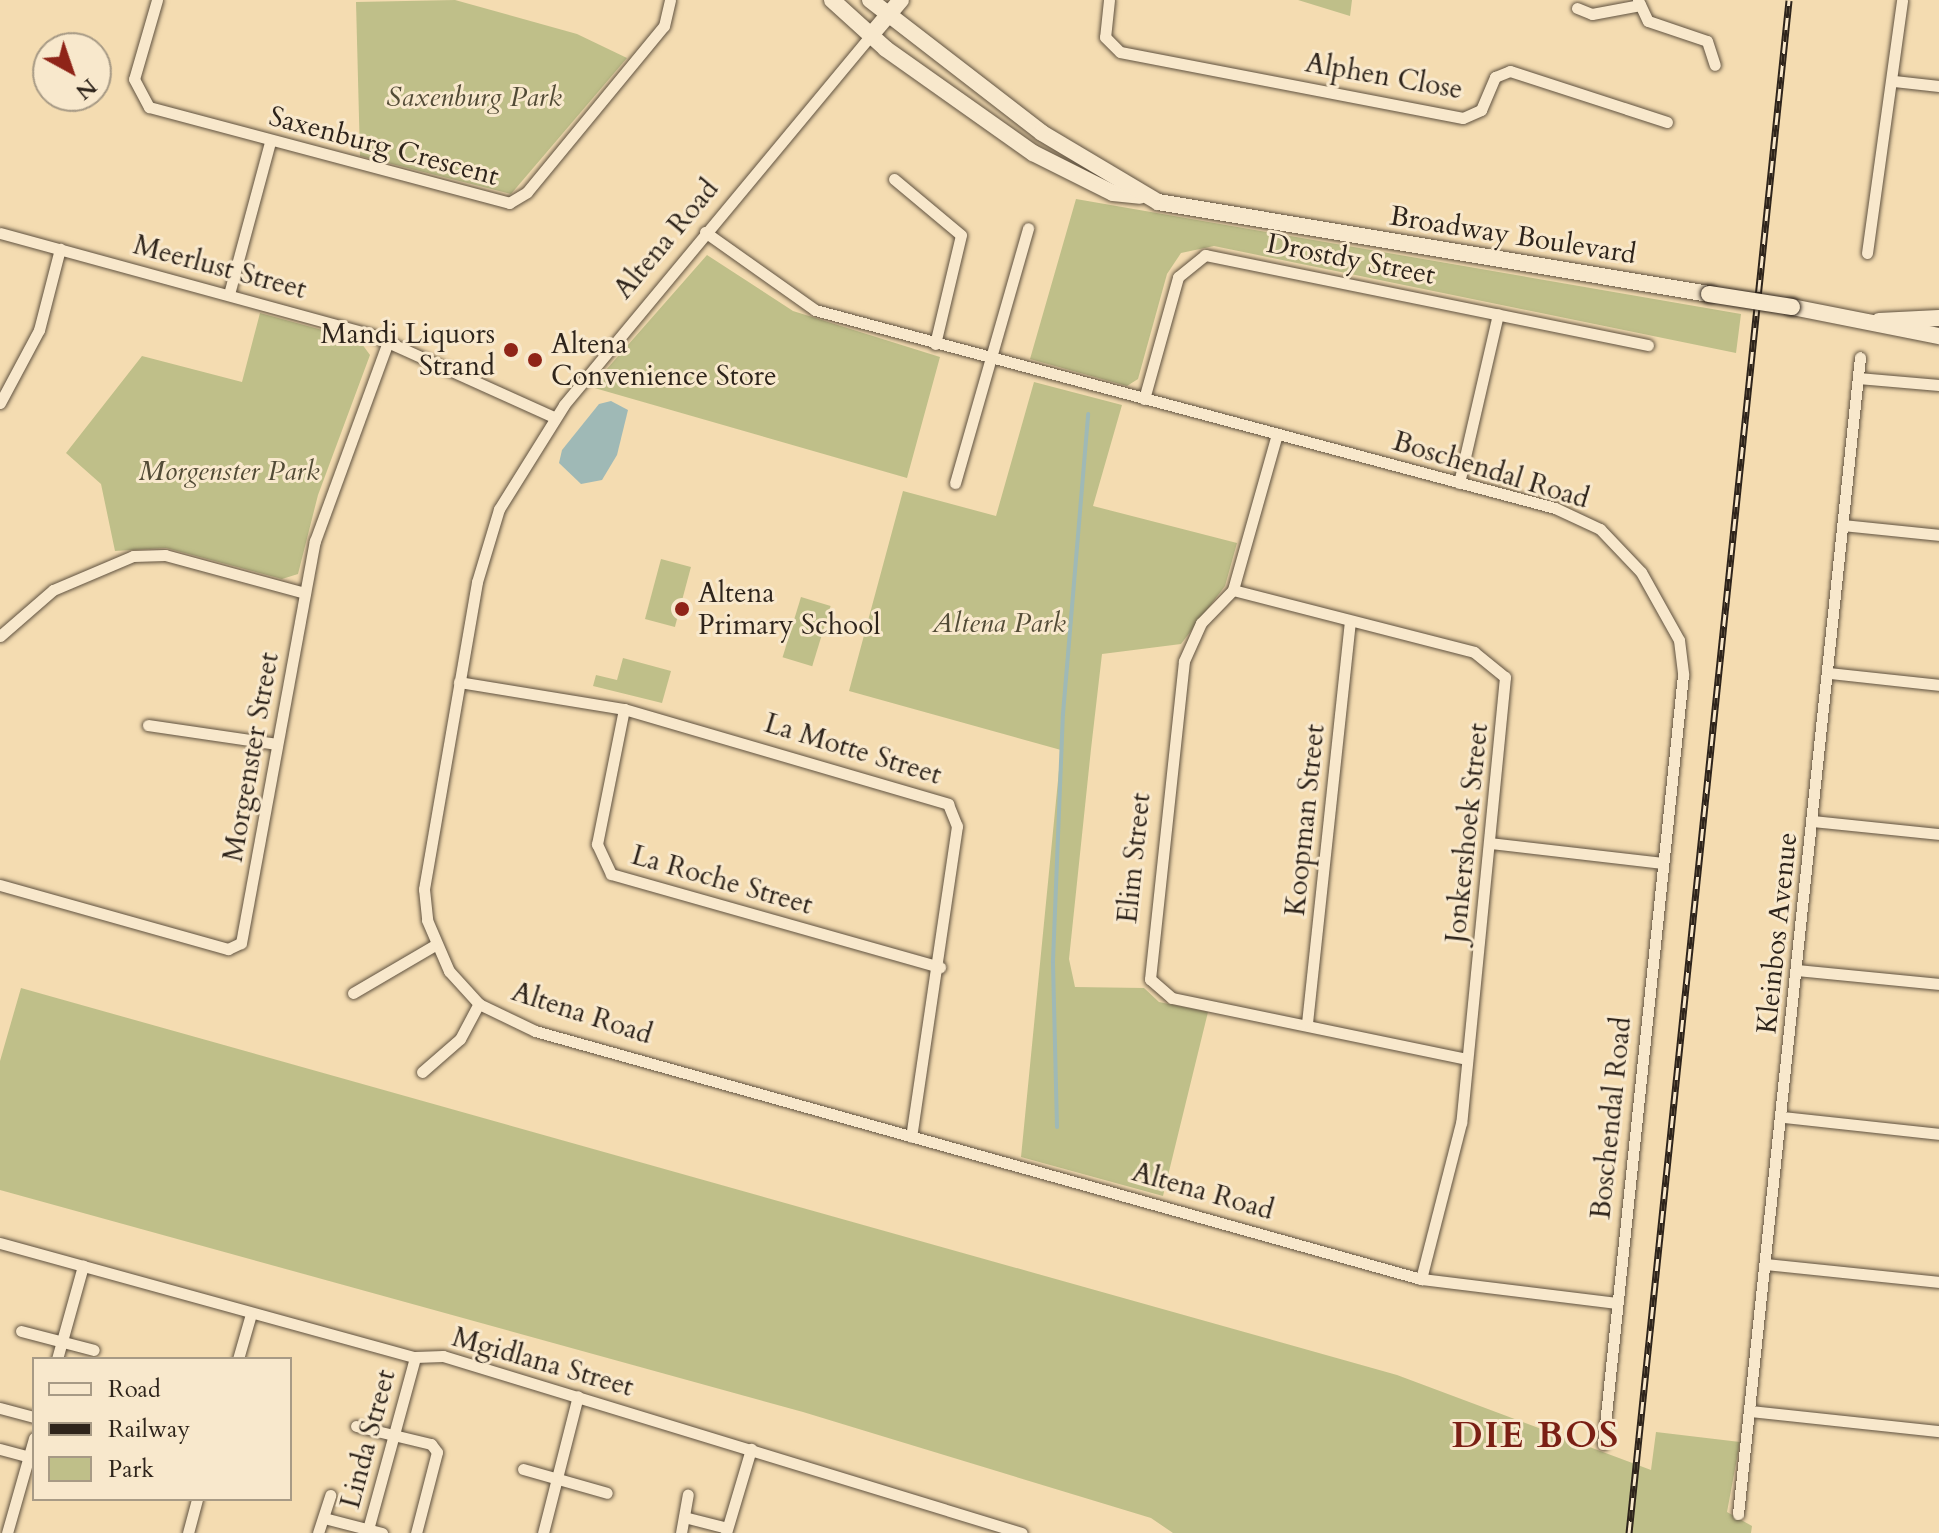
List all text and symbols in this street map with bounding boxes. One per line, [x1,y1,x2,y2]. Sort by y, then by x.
north arrow [32,32,112,112]
street label: Alphen Close [1303,46,1465,106]
text: N [69,71,103,106]
park label: Saxenburg Park [386,80,562,114]
street label: Saxenburg Crescent [265,99,503,193]
street label: Altena Road [606,172,726,306]
street label: Broadway Boulevard [1387,199,1639,271]
street label: Drostdy Street [1264,226,1438,292]
street label: Meerlust Street [130,228,310,306]
place label: Mandi Liquors Strand [320,317,495,383]
place label: Altena Convenience Store [551,327,777,393]
marker: Mandi Liquors Strand [502,341,520,359]
marker: Altena Convenience Store [526,351,544,369]
street label: Boschendal Road [1389,424,1593,516]
park label: Morgenster Park [138,454,320,488]
place label: Altena Primary School [698,576,881,642]
marker: Altena Primary School [673,600,691,618]
park label: Altena Park [932,606,1066,640]
street label: Morgenster Street [216,650,286,864]
street label: La Motte Street [760,706,946,792]
street label: Jonkershoek Street [1439,721,1495,945]
street label: Koopman Street [1278,722,1332,918]
street label: Elim Street [1110,791,1158,925]
street label: Kleinbos Avenue [1750,831,1804,1035]
street label: La Roche Street [628,838,816,922]
street label: Altena Road [508,975,656,1051]
street label: Boschendal Road [1584,1015,1638,1221]
street label: Altena Road [1128,1155,1278,1227]
street label: Mgidlana Street [449,1320,637,1404]
legend [32,1357,292,1501]
street label: Linda Street [333,1366,403,1512]
text: Road [108,1373,161,1406]
text: Railway [108,1413,190,1446]
district label: DIE BOS [1452,1414,1620,1458]
text: Park [108,1453,154,1486]

